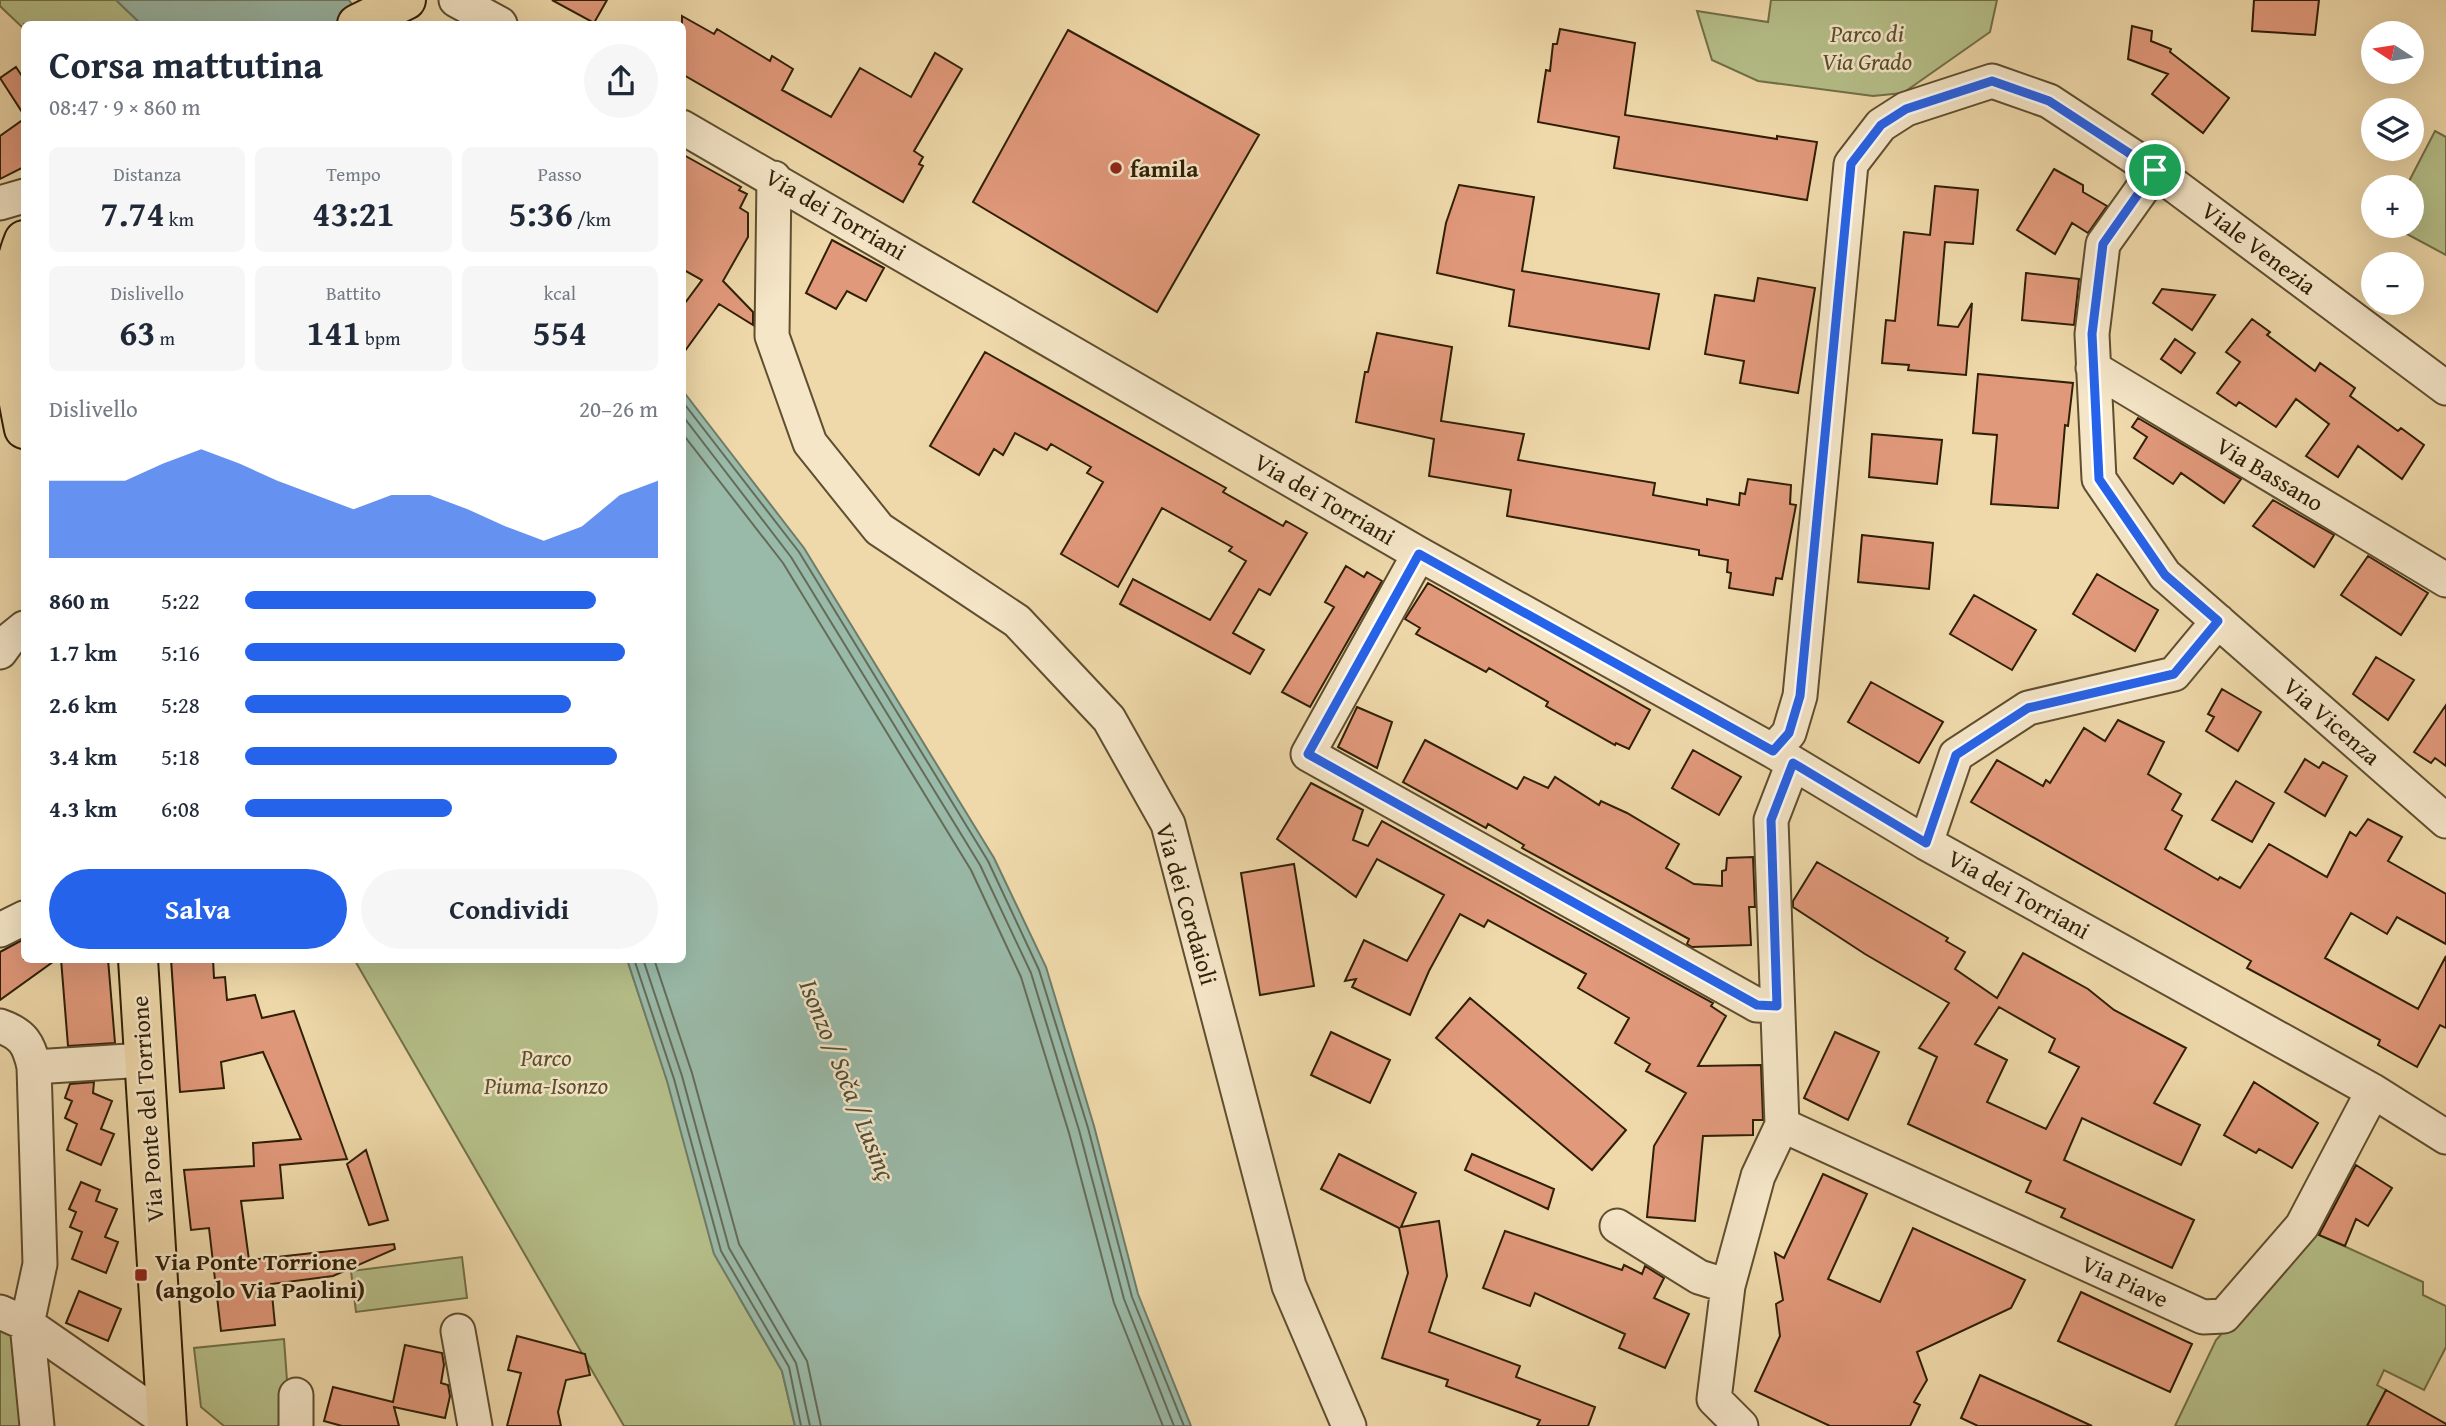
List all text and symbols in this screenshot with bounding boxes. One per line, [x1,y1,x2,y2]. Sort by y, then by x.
park label: Parco di Via Grado [1822,16,1912,79]
north arrow [2361,21,2424,84]
map controls [2361,21,2424,315]
text: Corsa mattutina [49,36,323,92]
button: share [584,44,658,118]
text: 08:47 · 9 × 860 m [49,90,201,123]
button: layers [2361,98,2424,161]
pin [2125,140,2185,200]
place label: famila [1130,151,1199,186]
icon: arrive [2136,151,2174,189]
street label: Via dei Torriani [759,159,913,269]
text: Distanza [113,160,181,188]
text: Tempo [326,160,381,188]
text: Passo [538,160,582,188]
marker: famila [1108,160,1124,176]
button: + [2361,175,2424,238]
text: 7.74 [100,188,165,239]
text: 43:21 [312,188,395,239]
text: 5:36 [509,188,573,239]
street label: Viale Venezia [2194,193,2324,303]
text: km [165,205,194,233]
text: /km [573,205,611,233]
button: − [2361,252,2424,315]
text: Dislivello [110,279,184,307]
text: Battito [326,279,381,307]
text: kcal [544,279,576,307]
text: 63 [119,307,155,358]
text: 141 [306,307,361,358]
text: 554 [533,307,587,358]
text: m [155,324,175,352]
text: bpm [361,324,401,352]
text: Dislivello [49,392,138,425]
text: 20–26 m [579,392,658,425]
street label: Via Bassano [2209,428,2331,520]
street label: Via dei Torriani [1248,444,1402,554]
text: 860 m [49,584,110,617]
text: 5:22 [161,584,200,617]
text: 1.7 km [49,636,117,669]
text: 5:16 [161,636,200,669]
street label: Via Vicenza [2276,669,2389,774]
text: 2.6 km [49,688,117,721]
text: 5:28 [161,688,200,721]
text: 3.4 km [49,740,117,773]
text: 5:18 [161,740,200,773]
text: 4.3 km [49,792,117,825]
text: 6:08 [161,792,200,825]
street label: Via dei Cordaioli [1147,819,1227,989]
street label: Via dei Torriani [1941,840,2097,948]
button: Salva [49,869,347,949]
button: Condividi [361,869,658,949]
water label: Isonzo / Soča / Lusinç [790,973,906,1187]
street label: Via Ponte del Torrione [122,995,172,1223]
park label: Parco Piuma-Isonzo [483,1040,608,1103]
place label: Via Ponte Torrione (angolo Via Paolini) [155,1244,365,1307]
street label: Via Piave [2076,1246,2174,1316]
marker: Via Ponte Torrione (angolo Via Paolini) [133,1267,149,1283]

